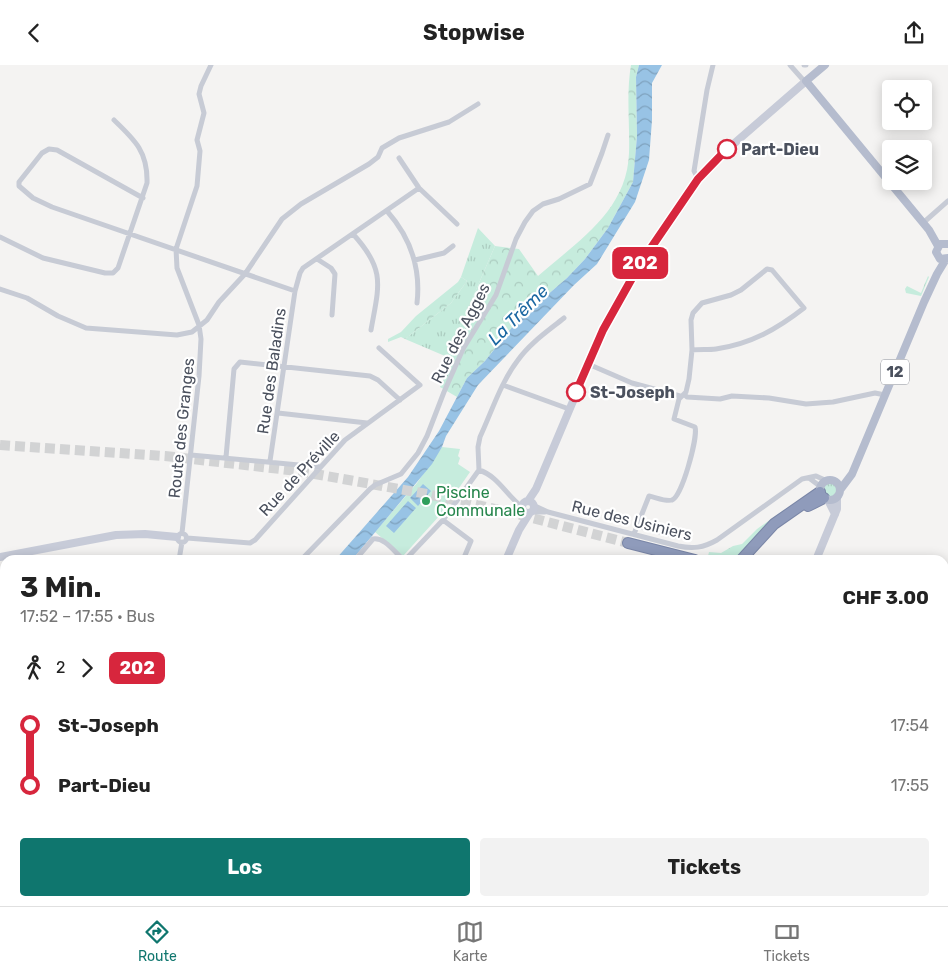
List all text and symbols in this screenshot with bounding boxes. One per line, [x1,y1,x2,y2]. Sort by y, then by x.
icon: back [20,19,48,47]
text: Stopwise [423,19,525,46]
icon: share [900,19,928,47]
map controls [882,80,932,190]
button: locate [882,80,932,130]
marker: Part-Dieu [717,139,737,159]
place label: Part-Dieu [741,140,819,159]
button: layers [882,140,932,190]
line badge: 202 [611,247,669,279]
text: 202 [622,252,658,274]
street label: Rue des Agges [427,280,494,387]
water label: La Trême [483,280,553,350]
street label: Rue des Baladins [253,307,290,435]
street label: Route des Granges [165,357,198,499]
road number: 12 [881,359,909,385]
marker: St-Joseph [566,382,586,402]
place label: St-Joseph [590,383,675,402]
street label: Rue de Préville [255,427,344,520]
place label: Piscine Communale [436,483,525,520]
marker: Piscine Communale [420,495,432,507]
street label: Rue des Usiniers [570,496,694,545]
text: 3 Min. [20,571,102,604]
text: CHF 3.00 [842,586,929,609]
text: 17:52 – 17:55 · Bus [20,607,155,626]
icon: walk [20,654,48,682]
icon: forward [73,654,101,682]
text: 202 [119,657,155,679]
text: 2 [56,658,65,677]
text: St-Joseph [58,714,159,737]
text: 17:54 [890,716,929,735]
text: Part-Dieu [58,774,151,797]
text: 17:55 [891,776,929,795]
button: Los [20,838,470,896]
button: Tickets [480,838,929,896]
tab: Route [138,918,177,965]
tab: Karte [453,918,488,965]
tab: Tickets [764,918,810,965]

